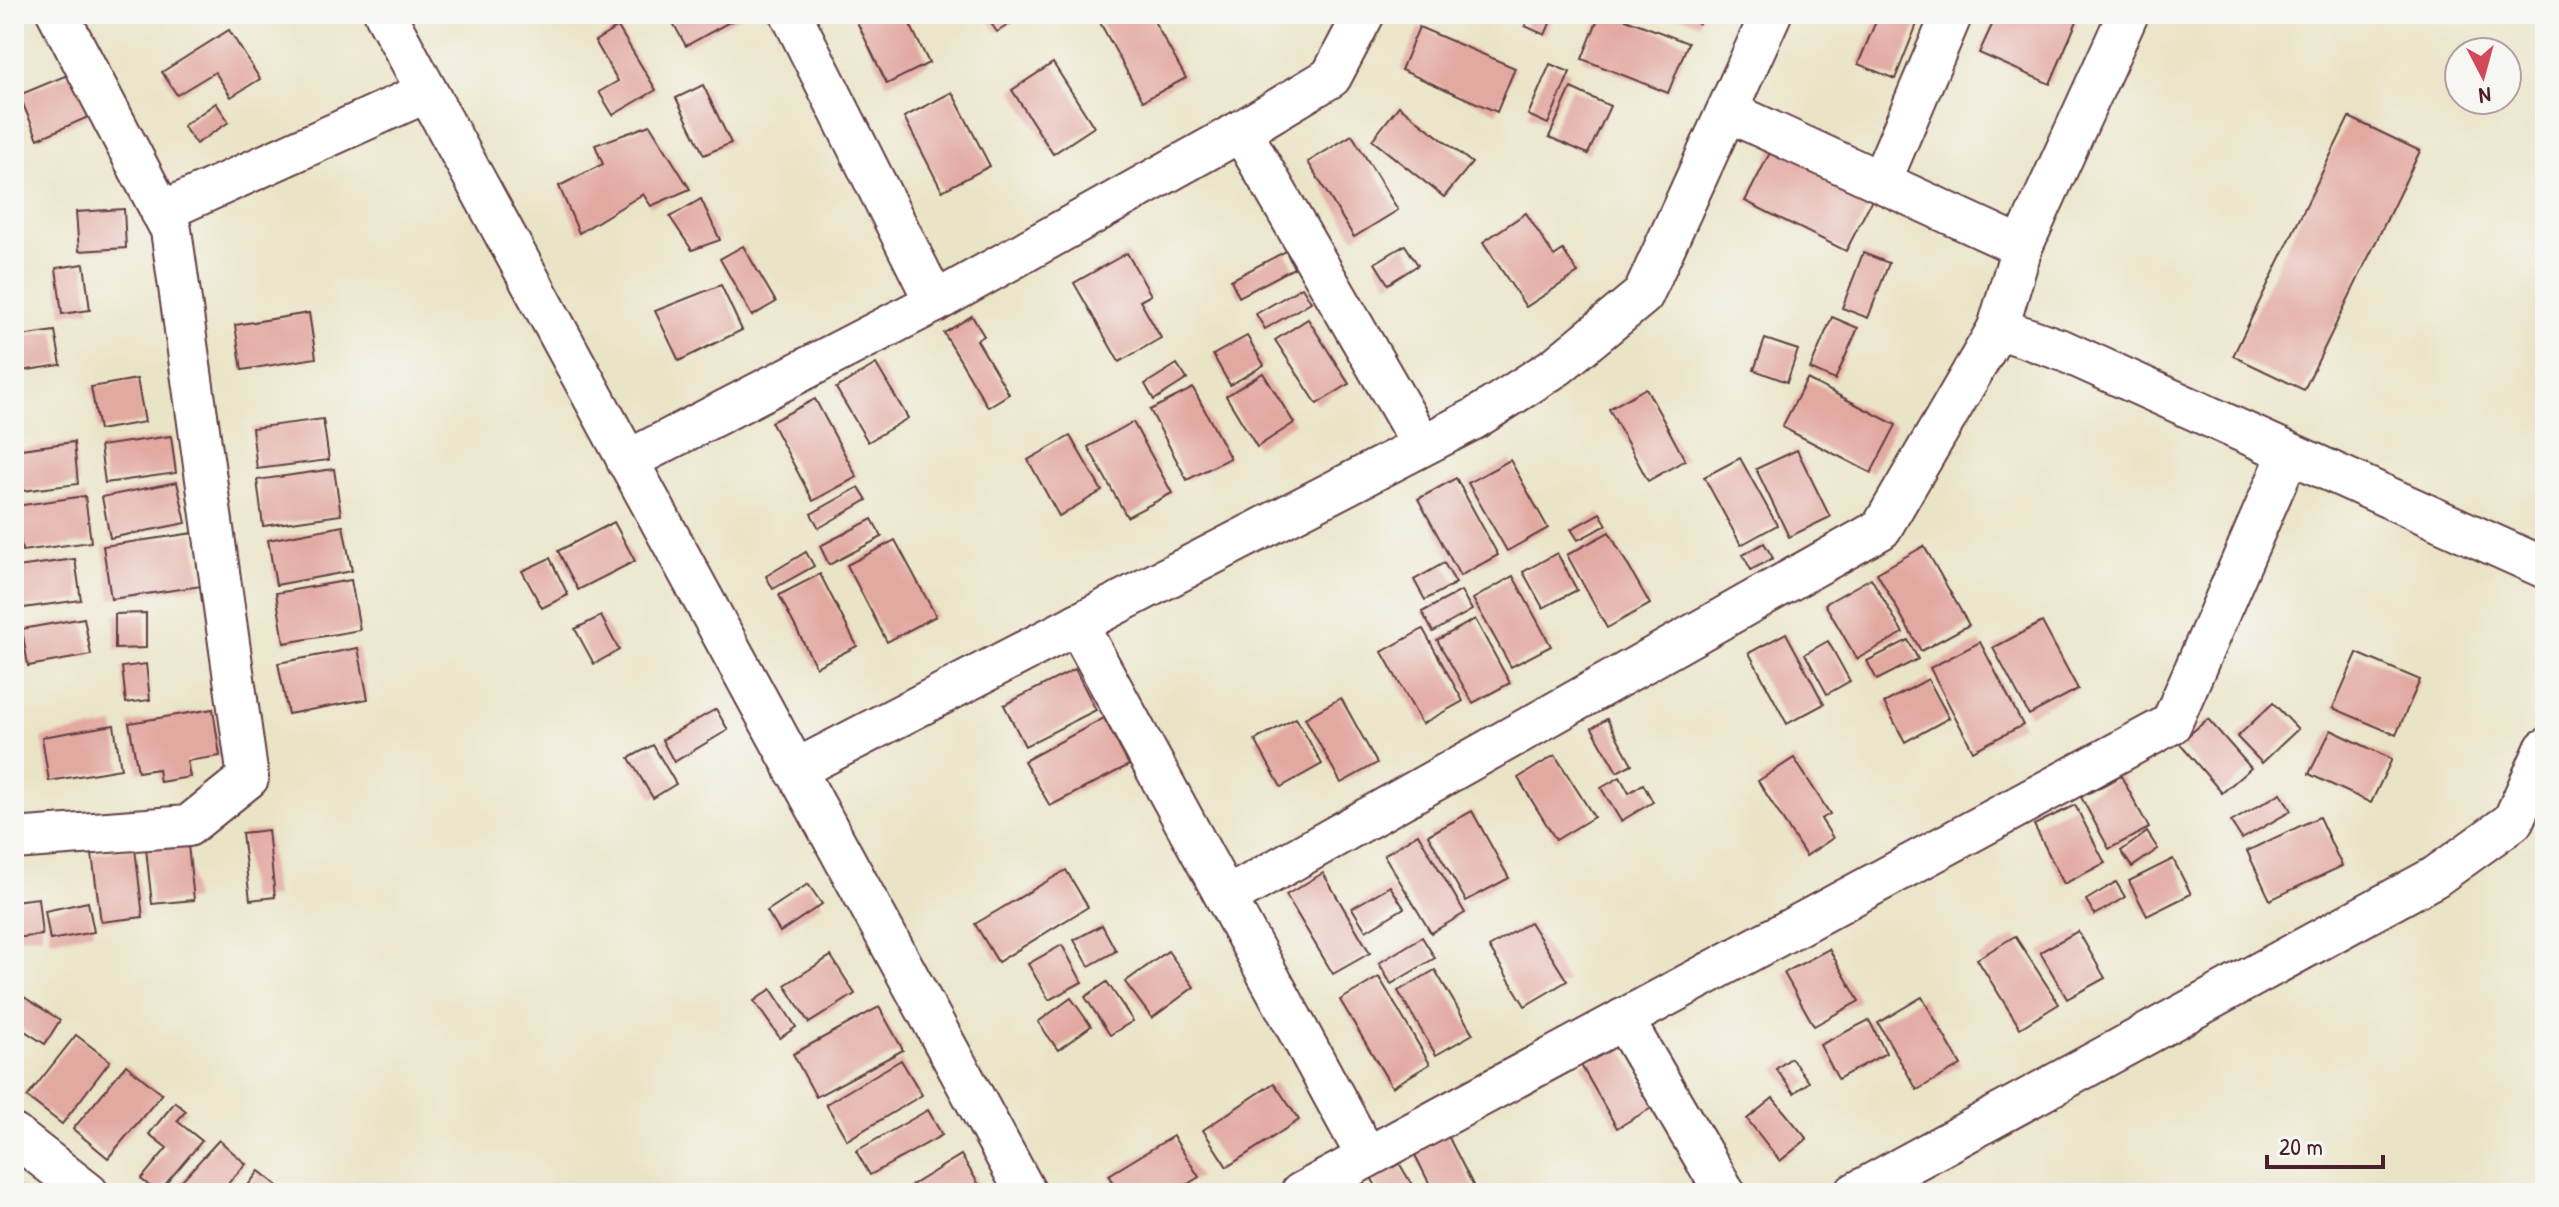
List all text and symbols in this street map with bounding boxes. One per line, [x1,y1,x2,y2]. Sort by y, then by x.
north arrow [2443,36,2523,116]
text: N [2477,80,2492,111]
scale bar [2267,1119,2383,1169]
text: 20 m [2279,1130,2323,1162]

